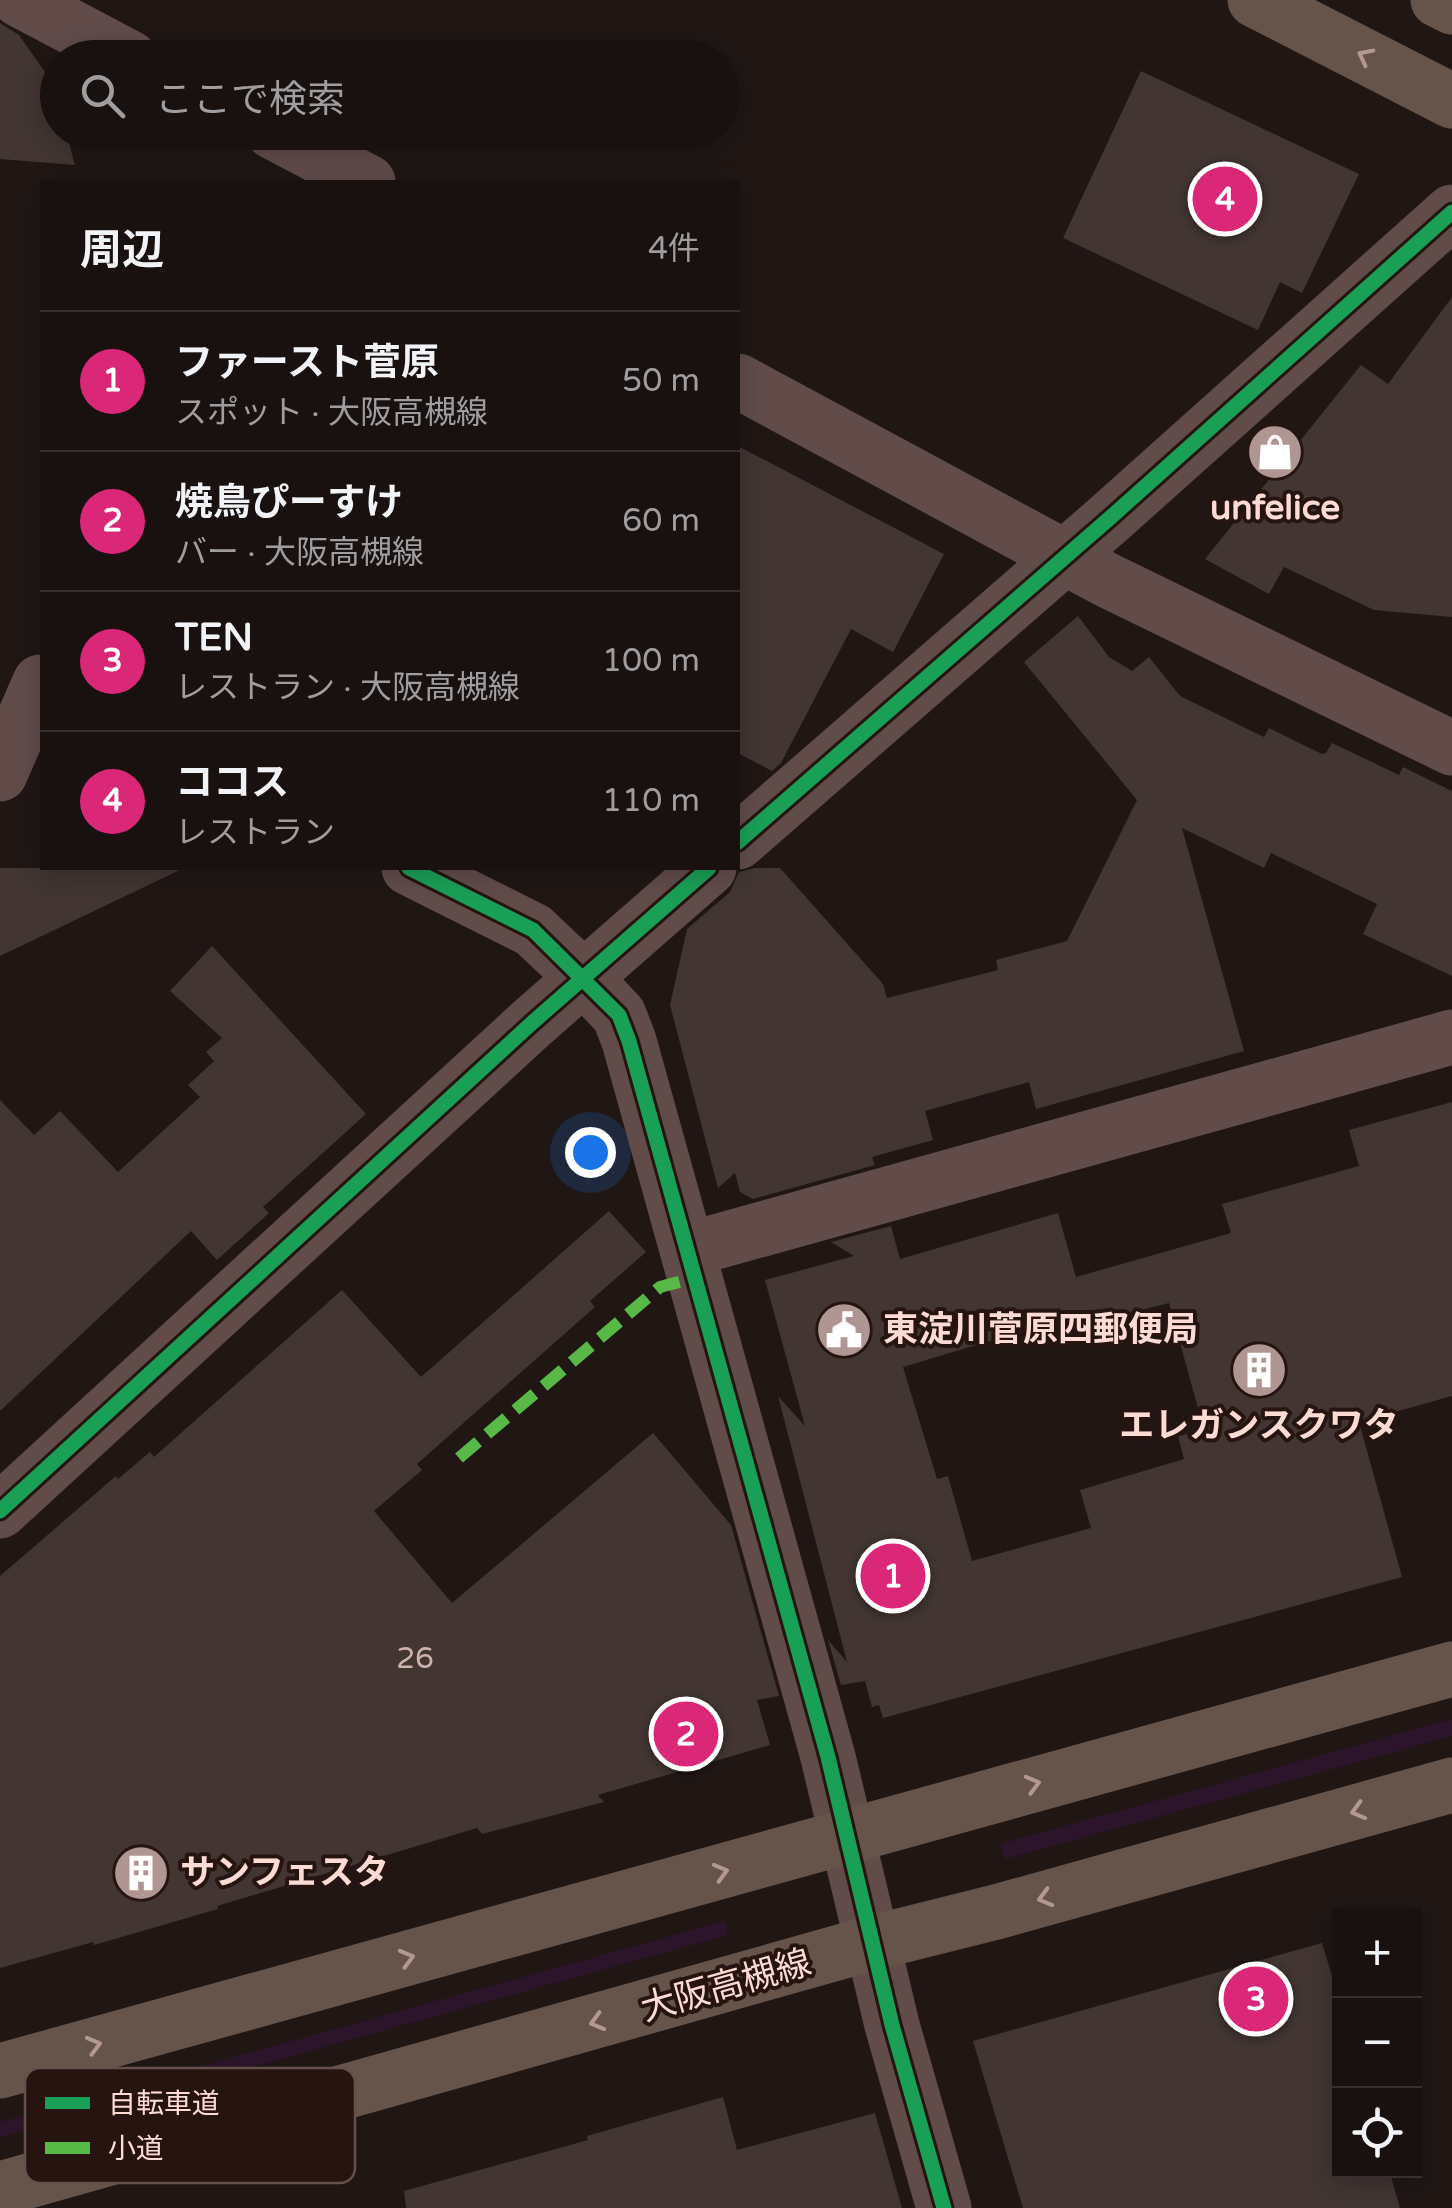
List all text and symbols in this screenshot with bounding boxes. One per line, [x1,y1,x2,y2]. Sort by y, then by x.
search box [40,40,740,150]
one-way arrow [1358,49,1376,68]
icon: search [75,68,130,123]
text: ここで検索 [155,77,345,123]
pin: 4 [1192,162,1258,236]
text: 周辺 [80,225,164,276]
text: 4件 [648,230,700,268]
text: ファースト菅原 [175,340,439,386]
text: 1 [102,362,123,400]
text: 50 m [622,362,700,400]
text: スポット · 大阪高槻線 [175,394,488,432]
shop icon: unfelice [1245,422,1305,482]
text: 焼鳥ぴーすけ [175,480,403,526]
place label: unfelice [1210,487,1340,529]
text: 2 [102,502,123,540]
text: 60 m [622,502,700,540]
text: バー · 大阪高槻線 [175,534,424,572]
text: TEN [175,615,253,661]
text: 3 [102,642,123,680]
text: 100 m [602,642,700,680]
text: レストラン · 大阪高槻線 [175,669,520,707]
text: ココス [175,760,289,806]
text: 4 [102,782,123,820]
text: 110 m [602,782,700,820]
text: レストラン [175,814,335,852]
your location [565,1127,616,1178]
public building icon: 東淀川菅原四郵便局 [814,1300,874,1360]
place label: 東淀川菅原四郵便局 [883,1309,1198,1351]
building icon: エレガンスクワタ [1229,1340,1289,1400]
place label: エレガンスクワタ [1119,1405,1399,1447]
pin: 1 [860,1538,926,1614]
house number: 26 [396,1640,434,1677]
pin: 2 [654,1696,718,1772]
one-way arrow [1024,1775,1041,1796]
one-way arrow [1350,1799,1367,1820]
building icon: サンフェスタ [111,1843,171,1903]
place label: サンフェスタ [180,1852,389,1894]
one-way arrow [711,1863,728,1884]
one-way arrow [1037,1887,1054,1908]
map controls [1332,1908,1422,2178]
button: + [1332,1908,1422,1998]
street label: 大阪高槻線 [636,1942,816,2030]
one-way arrow [398,1949,415,1970]
pin: 3 [1224,1962,1288,2036]
button: − [1332,1998,1422,2088]
one-way arrow [589,2010,606,2031]
one-way arrow [85,2035,102,2056]
legend [25,2068,355,2183]
text: 自転車道 [108,2087,220,2121]
button: locate [1332,2088,1422,2178]
text: 小道 [108,2132,164,2166]

